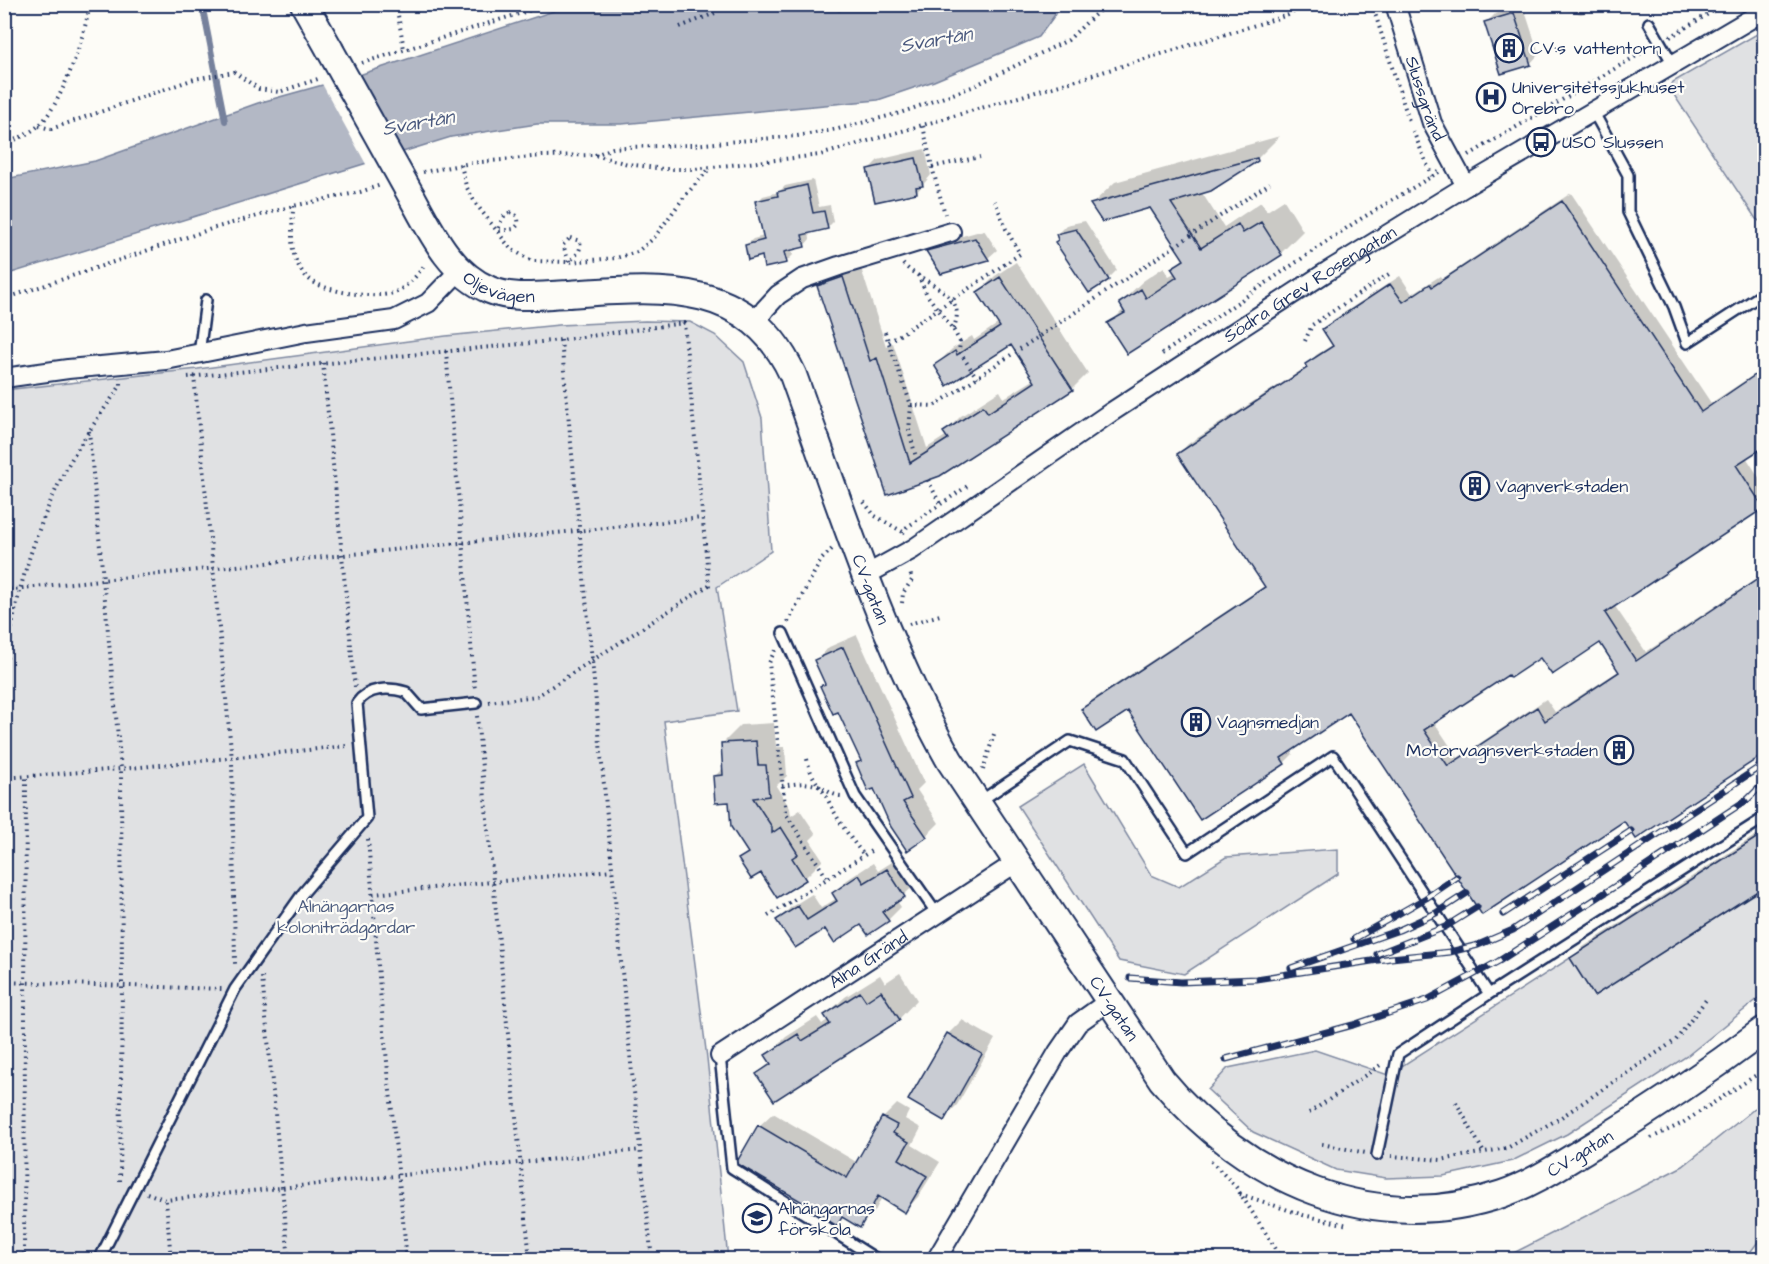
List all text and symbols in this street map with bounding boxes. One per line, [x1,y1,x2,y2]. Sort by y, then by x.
water label: Svartån [898,20,976,60]
building icon: CV:s vattentorn [1493,32,1525,64]
place label: CV:s vattentorn [1530,36,1661,61]
street label: Slussgränd [1399,53,1451,145]
place label: Universitetssjukhuset Örebro [1512,75,1685,121]
hospital icon: Universitetssjukhuset Örebro [1475,81,1507,113]
water label: Svartån [380,103,458,143]
bus stop icon: USÖ Slussen [1525,126,1557,158]
place label: USÖ Slussen [1562,130,1663,155]
street label: Södra Grev Rosengatan [1219,220,1401,349]
street label: Oljevägen [457,265,535,310]
building icon: Vagnverkstaden [1459,470,1491,502]
place label: Vagnverkstaden [1496,474,1628,500]
street label: CV-gatan [845,551,895,629]
building icon: Vagnsmedjan [1180,706,1212,738]
place label: Vagnsmedjan [1217,710,1319,736]
building icon: Motorvagnsverkstaden [1603,734,1635,766]
place label: Motorvagnsverkstaden [1406,738,1598,764]
park label: Alnängarnas koloniträdgårdar [277,894,415,941]
street label: Alna Gränd [824,925,913,995]
street label: CV-gatan [1083,971,1145,1046]
street label: CV-gatan [1542,1124,1618,1184]
place label: Alnängarnas förskola [778,1196,875,1242]
school or university icon: Alnängarnas förskola [741,1202,773,1234]

